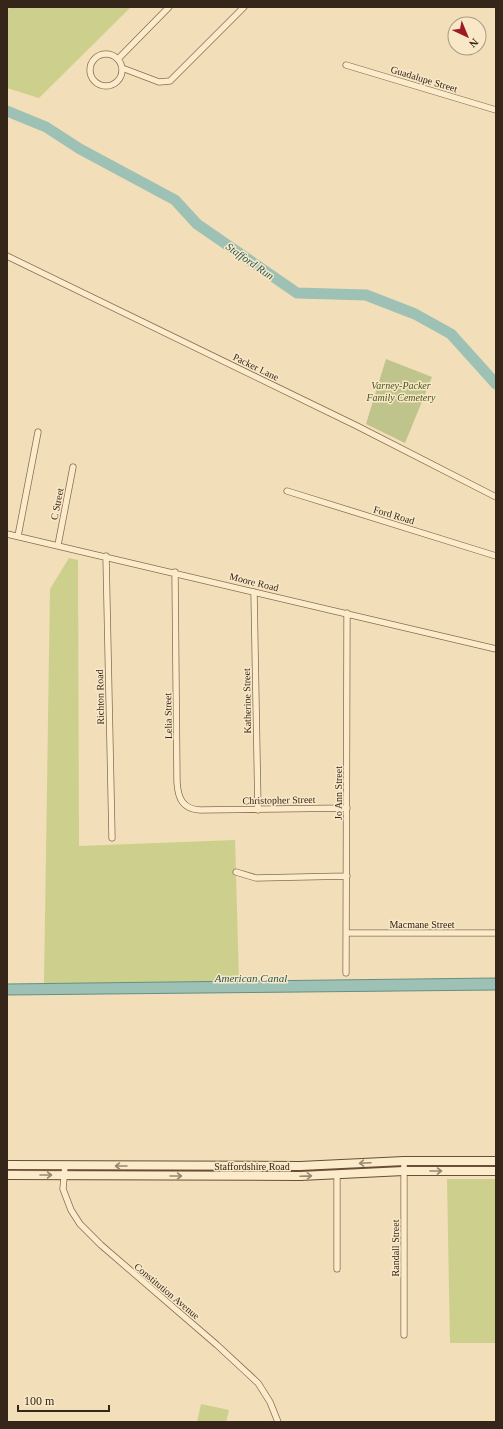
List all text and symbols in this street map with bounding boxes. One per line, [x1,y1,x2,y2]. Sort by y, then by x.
north arrow [447,16,487,56]
text: N [467,36,481,50]
street label: Guadalupe Street [389,64,459,94]
water label: Stafford Run [224,240,277,282]
street label: Packer Lane [231,351,281,383]
park label: Varney-Packer Family Cemetery [365,380,436,403]
street label: C Street [49,487,66,521]
street label: Ford Road [372,504,416,526]
street label: Moore Road [228,571,280,593]
street label: Katherine Street [241,668,253,734]
street label: Richton Road [94,669,106,725]
street label: Lelia Street [162,693,174,739]
street label: Jo Ann Street [333,766,344,820]
street label: Christopher Street [242,794,316,806]
street label: Macmane Street [389,919,455,930]
water label: American Canal [214,972,287,984]
one-way arrow [359,1159,372,1167]
street label: Staffordshire Road [214,1161,290,1172]
one-way arrow [115,1162,128,1170]
one-way arrow [429,1167,442,1175]
one-way arrow [39,1171,52,1179]
one-way arrow [169,1172,182,1180]
one-way arrow [299,1172,312,1179]
street label: Randall Street [390,1219,401,1276]
street label: Constitution Avenue [132,1261,202,1322]
scale bar [18,1387,109,1413]
text: 100 m [24,1394,55,1408]

